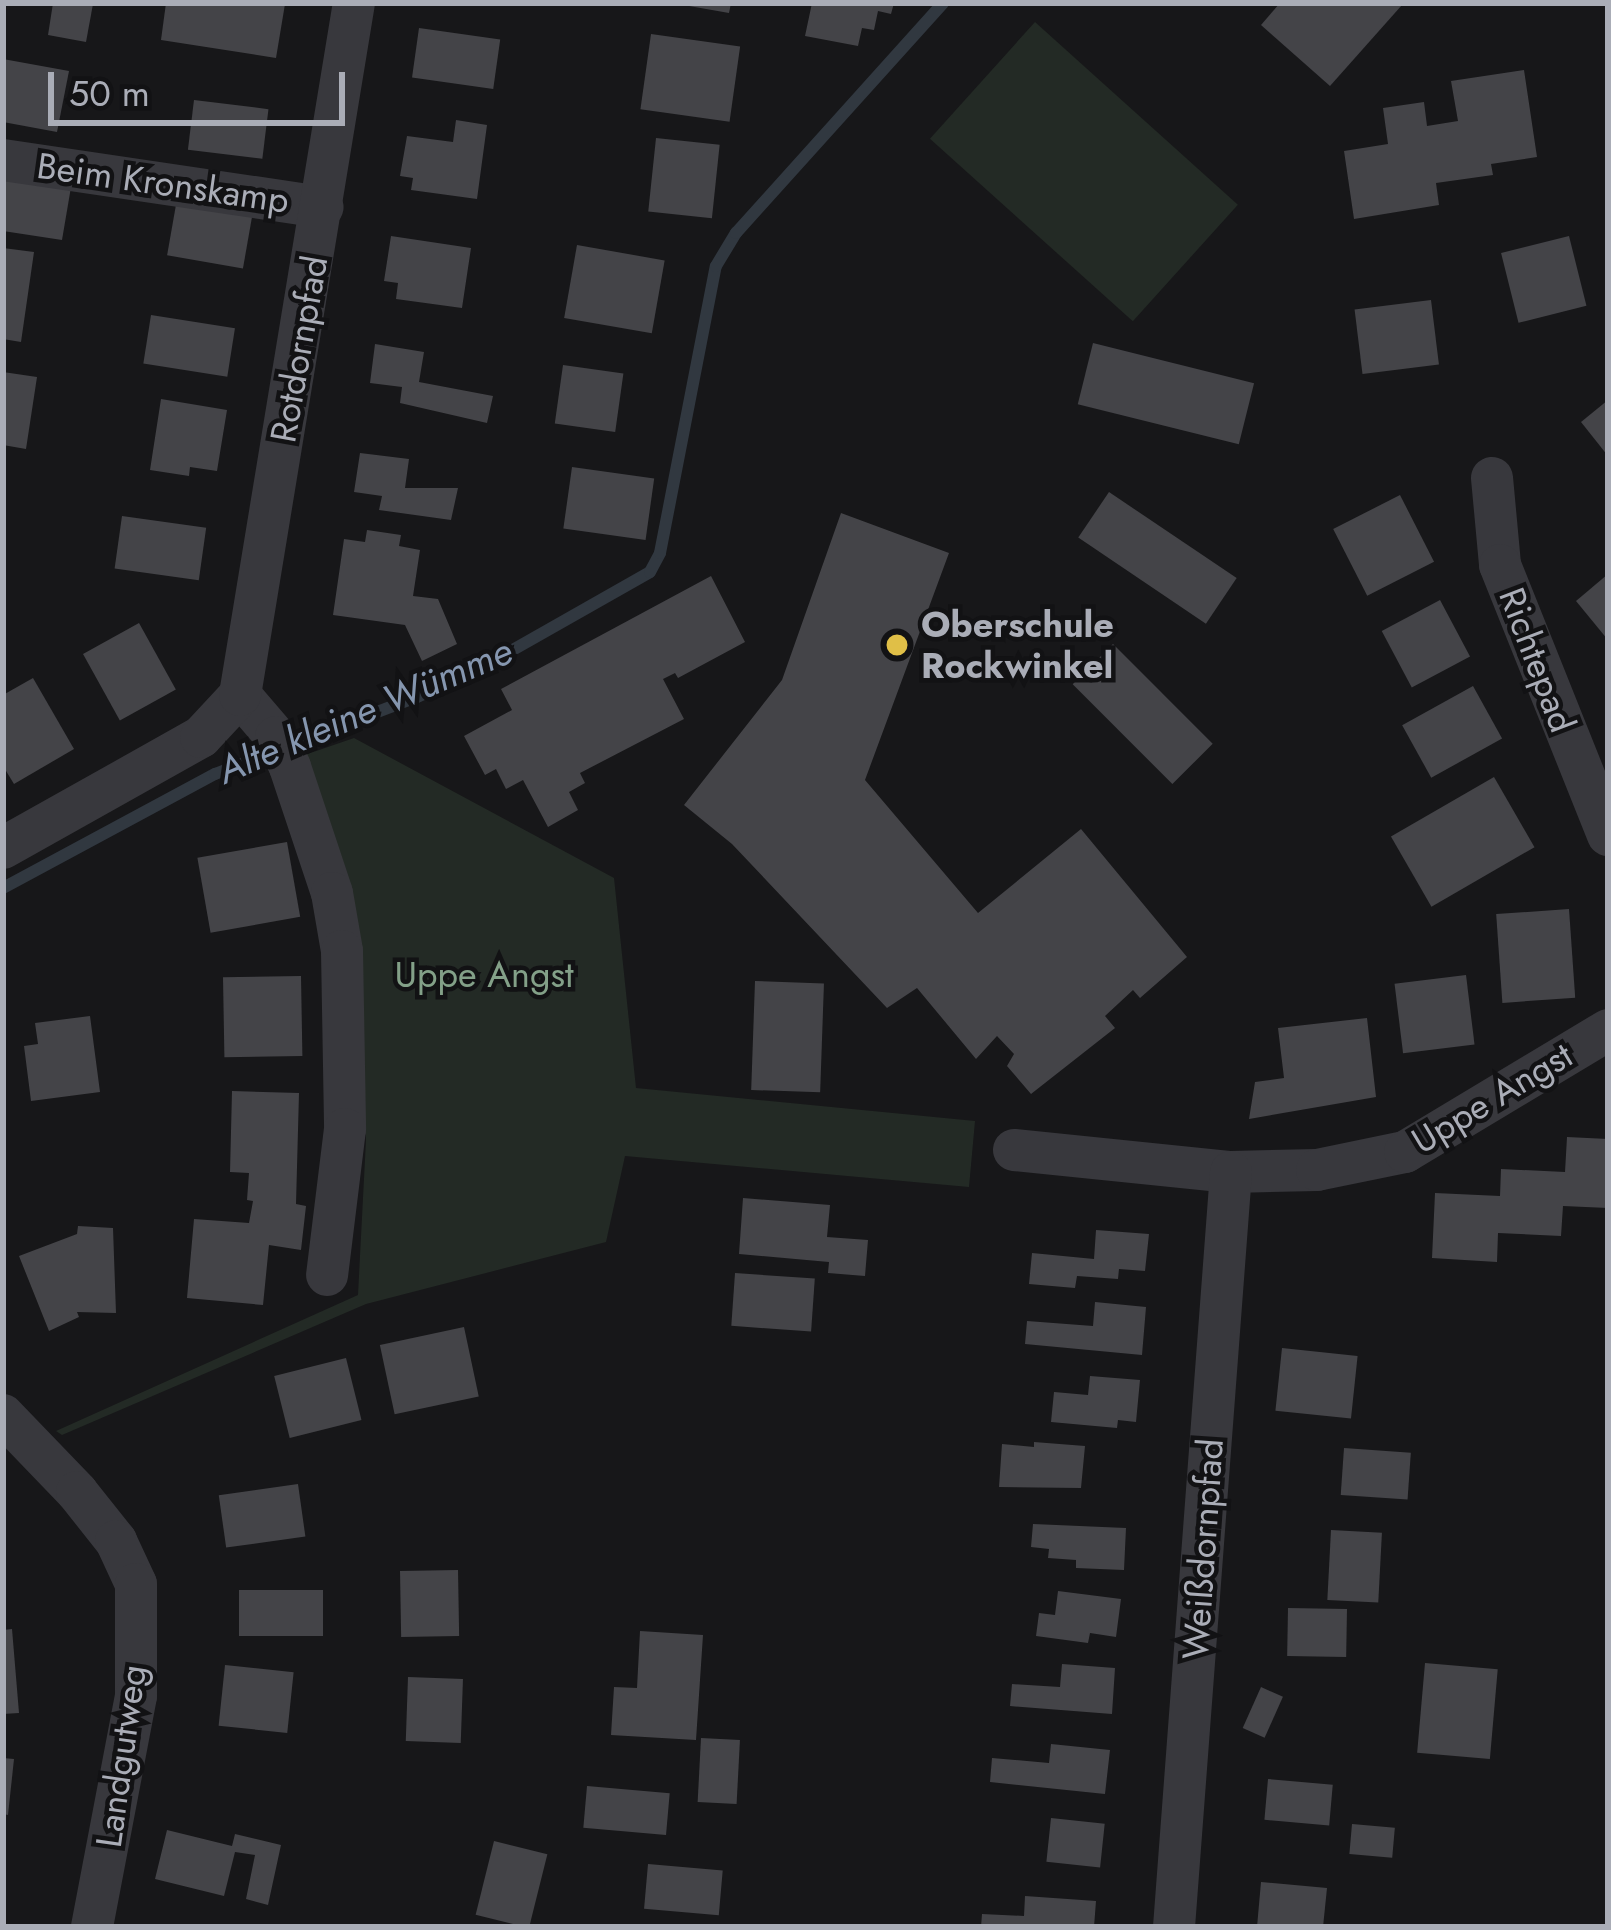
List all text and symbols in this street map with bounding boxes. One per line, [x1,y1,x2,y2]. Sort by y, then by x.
scale bar [54,48,351,122]
text: 50 m [69,67,150,119]
street label: Beim Kronskamp [34,144,292,222]
street label: Rotdornpfad [261,252,337,446]
street label: Richtepad [1490,582,1584,738]
place label: Oberschule Rockwinkel [921,602,1114,687]
water label: Alte kleine Wümme [211,628,519,794]
marker: Oberschule Rockwinkel [884,632,910,658]
park label: Uppe Angst [394,953,574,997]
street label: Uppe Angst [1404,1033,1580,1163]
street label: Weißdornpfad [1174,1437,1232,1661]
street label: Landgutweg [87,1662,155,1850]

